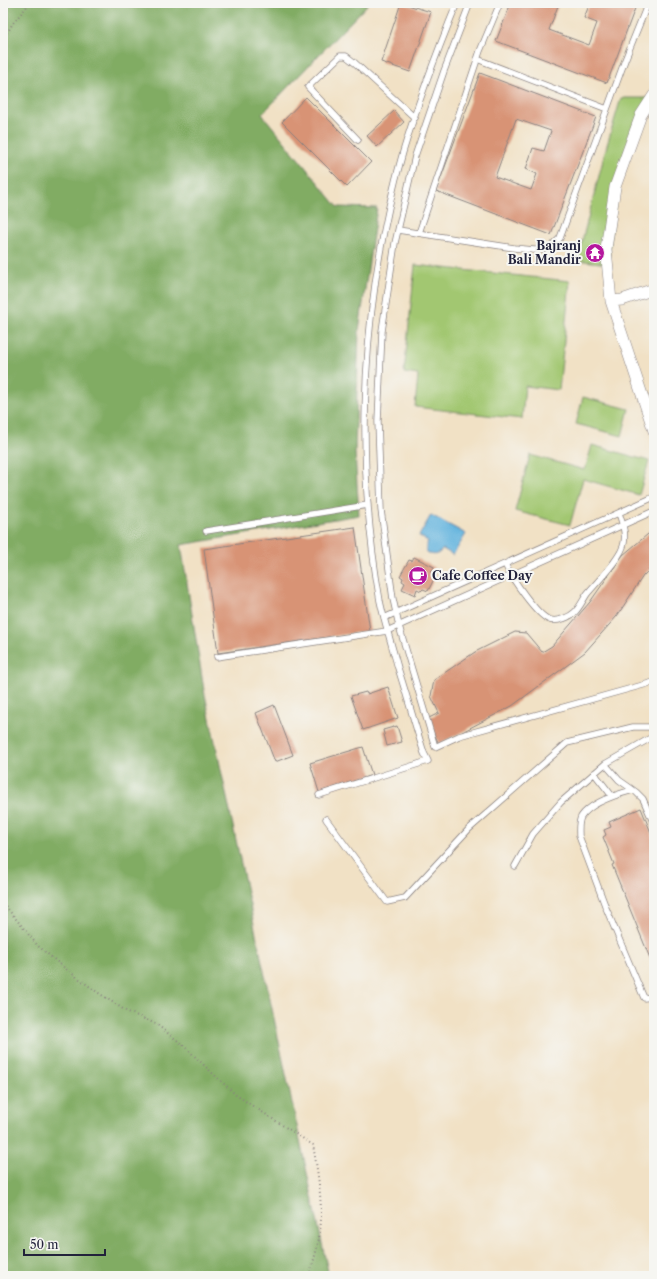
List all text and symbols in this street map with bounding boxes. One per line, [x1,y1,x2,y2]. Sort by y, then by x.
place label: Bajranj Bali Mandir [508,238,581,267]
temple icon: Bajranj Bali Mandir [584,242,606,264]
cafe icon: Cafe Coffee Day [407,565,429,587]
place label: Cafe Coffee Day [432,568,533,583]
scale bar [24,1231,105,1257]
text: 50 m [30,1237,59,1252]

